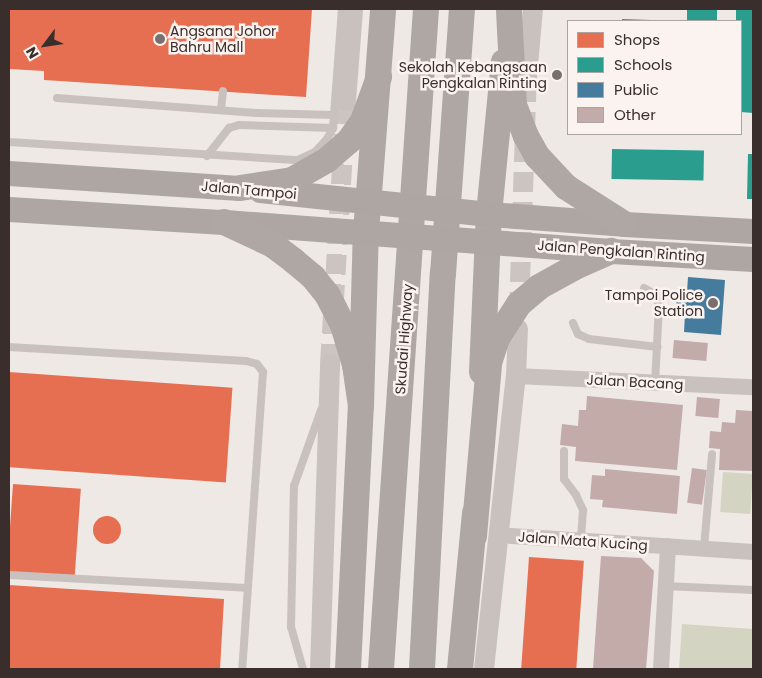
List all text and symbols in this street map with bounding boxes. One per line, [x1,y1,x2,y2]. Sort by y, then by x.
north arrow [20,20,70,70]
legend [567,20,742,135]
place label: Angsana Johor Bahru Mall [170,23,276,56]
text: Shops [614,29,660,50]
marker: Angsana Johor Bahru Mall [154,33,166,45]
text: N [21,43,43,62]
text: Schools [614,54,672,75]
place label: Sekolah Kebangsaan Pengkalan Rinting [399,59,547,92]
marker: Sekolah Kebangsaan Pengkalan Rinting [551,69,563,81]
text: Public [614,79,659,100]
text: Other [614,104,656,125]
street label: Jalan Tampoi [201,177,297,203]
street label: Jalan Pengkalan Rinting [537,237,705,265]
street label: Skudai Highway [392,283,416,395]
place label: Tampoi Police Station [605,287,703,320]
marker: Tampoi Police Station [707,297,719,309]
street label: Jalan Bacang [586,371,684,393]
street label: Jalan Mata Kucing [518,528,648,554]

